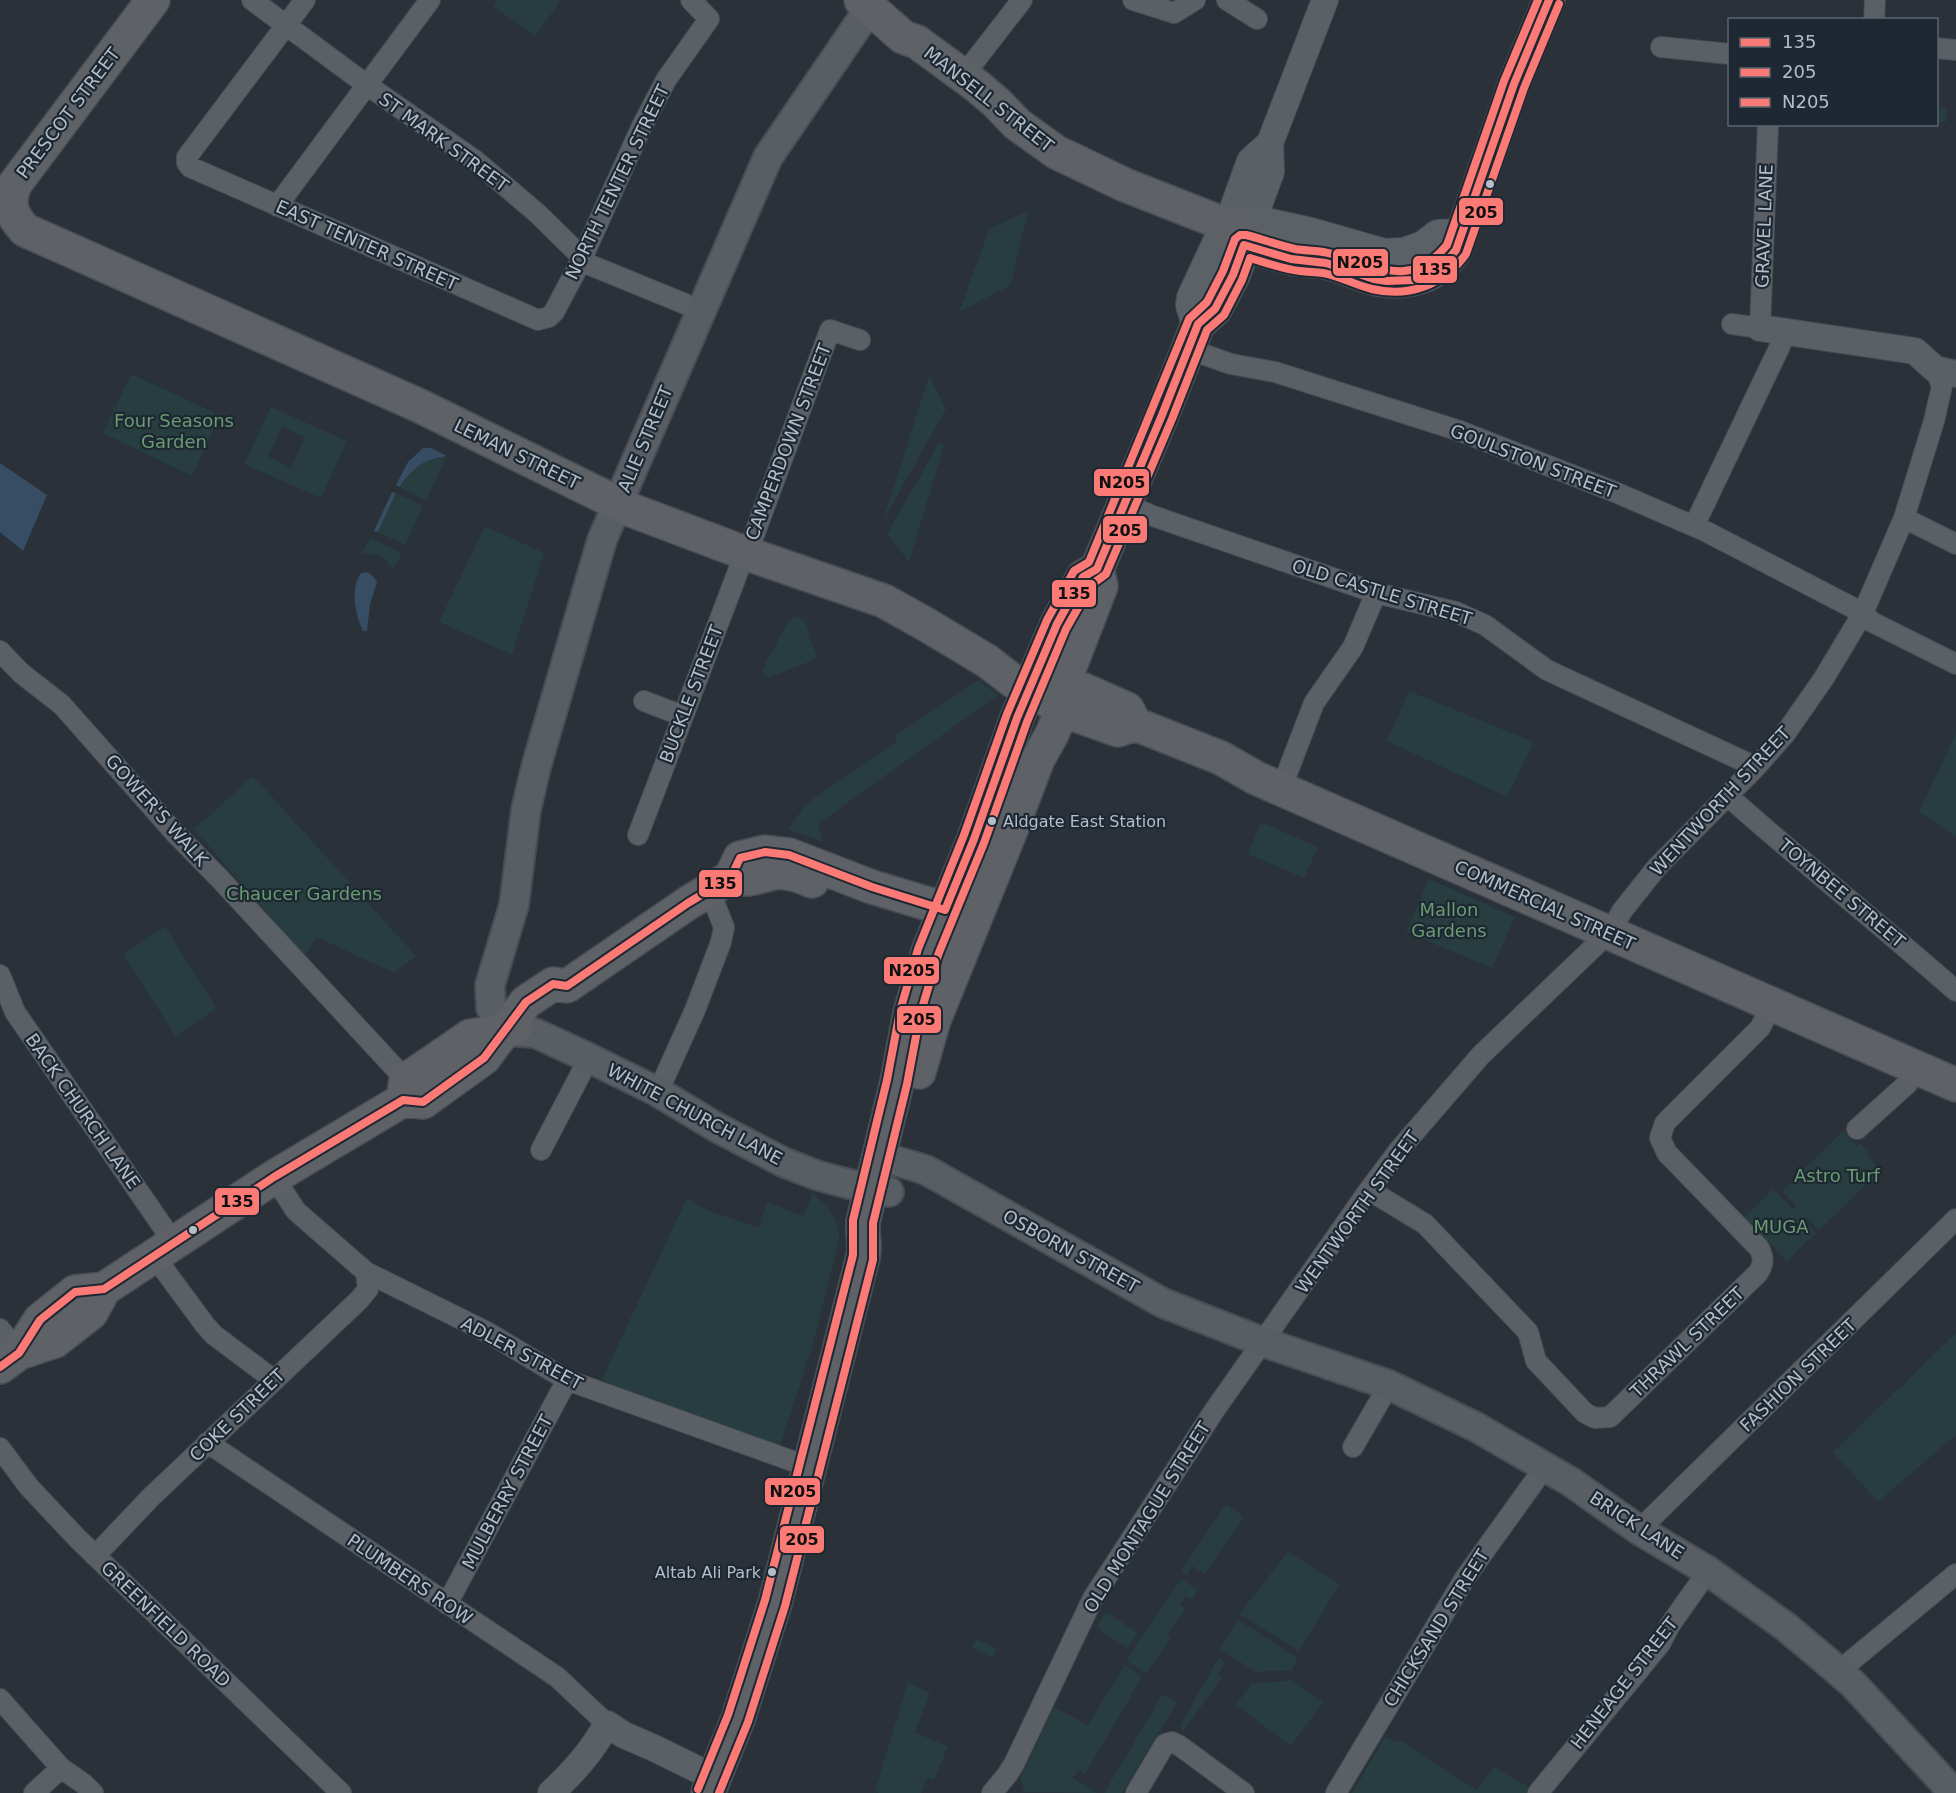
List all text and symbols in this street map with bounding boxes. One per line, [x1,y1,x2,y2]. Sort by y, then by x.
legend [1728,18,1938,126]
text: 135 [1782,31,1816,52]
street label: MANSELL STREET [920,42,1059,157]
street label: PRESCOT STREET [12,43,125,183]
text: 205 [1782,61,1816,82]
street label: NORTH TENTER STREET [561,80,674,283]
street label: ST MARK STREET [375,88,514,197]
text: N205 [1782,91,1830,112]
street label: GRAVEL LANE [1751,164,1777,288]
unlabelled marker [1484,178,1496,190]
street label: EAST TENTER STREET [273,195,462,295]
line badge: 205 [1458,197,1504,226]
text: 205 [1464,203,1498,222]
line badge: N205 [1332,248,1389,277]
text: N205 [1337,253,1383,272]
line badge: 135 [1412,255,1458,284]
text: 135 [1418,260,1452,279]
street label: CAMPERDOWN STREET [741,340,836,543]
street label: ALIE STREET [613,382,677,495]
park label: Four Seasons Garden [114,410,234,452]
street label: LEMAN STREET [451,415,584,494]
street label: GOULSTON STREET [1447,420,1620,503]
line badge: N205 [1093,468,1150,497]
text: N205 [1099,473,1145,492]
line badge: 205 [1102,515,1148,544]
text: 205 [1108,521,1142,540]
street label: OLD CASTLE STREET [1290,555,1475,630]
line badge: 135 [1051,579,1097,608]
text: 135 [1057,584,1091,603]
street label: BUCKLE STREET [655,621,727,766]
street label: WENTWORTH STREET [1646,722,1795,880]
street label: GOWER'S WALK [101,750,213,871]
place label: Aldgate East Station [1003,812,1166,831]
marker: Aldgate East Station [986,815,998,827]
street label: TOYNBEE STREET [1774,833,1910,953]
street label: COMMERCIAL STREET [1451,856,1639,955]
line badge: 135 [698,869,743,898]
text: 135 [703,874,737,893]
park label: Chaucer Gardens [226,883,382,904]
park label: Mallon Gardens [1411,899,1487,941]
line badge: N205 [883,956,940,985]
text: N205 [889,961,935,980]
line badge: 205 [896,1005,942,1034]
text: 205 [902,1010,936,1029]
street label: BACK CHURCH LANE [21,1029,145,1193]
street label: WHITE CHURCH LANE [604,1059,786,1169]
street label: WENTWORTH STREET [1291,1126,1424,1297]
park label: Astro Turf [1794,1165,1881,1186]
line badge: 135 [214,1187,260,1216]
text: 135 [220,1192,254,1211]
street label: OSBORN STREET [999,1205,1144,1298]
park label: MUGA [1754,1216,1809,1237]
unlabelled marker [187,1224,199,1236]
street label: THRAWL STREET [1625,1282,1749,1402]
street label: ADLER STREET [458,1312,587,1394]
street label: FASHION STREET [1736,1314,1861,1436]
street label: COKE STREET [185,1364,290,1466]
street label: MULBERRY STREET [457,1410,557,1573]
street label: OLD MONTAGUE STREET [1079,1417,1215,1616]
line badge: N205 [764,1477,821,1506]
text: N205 [770,1482,816,1501]
street label: BRICK LANE [1586,1487,1688,1563]
line badge: 205 [779,1525,825,1554]
street label: PLUMBERS ROW [343,1529,477,1629]
text: 205 [785,1530,819,1549]
street label: CHICKSAND STREET [1379,1545,1494,1711]
street label: GREENFIELD ROAD [97,1557,235,1691]
place label: Altab Ali Park [655,1563,762,1582]
marker: Altab Ali Park [766,1566,778,1578]
street label: HENEAGE STREET [1566,1612,1683,1753]

